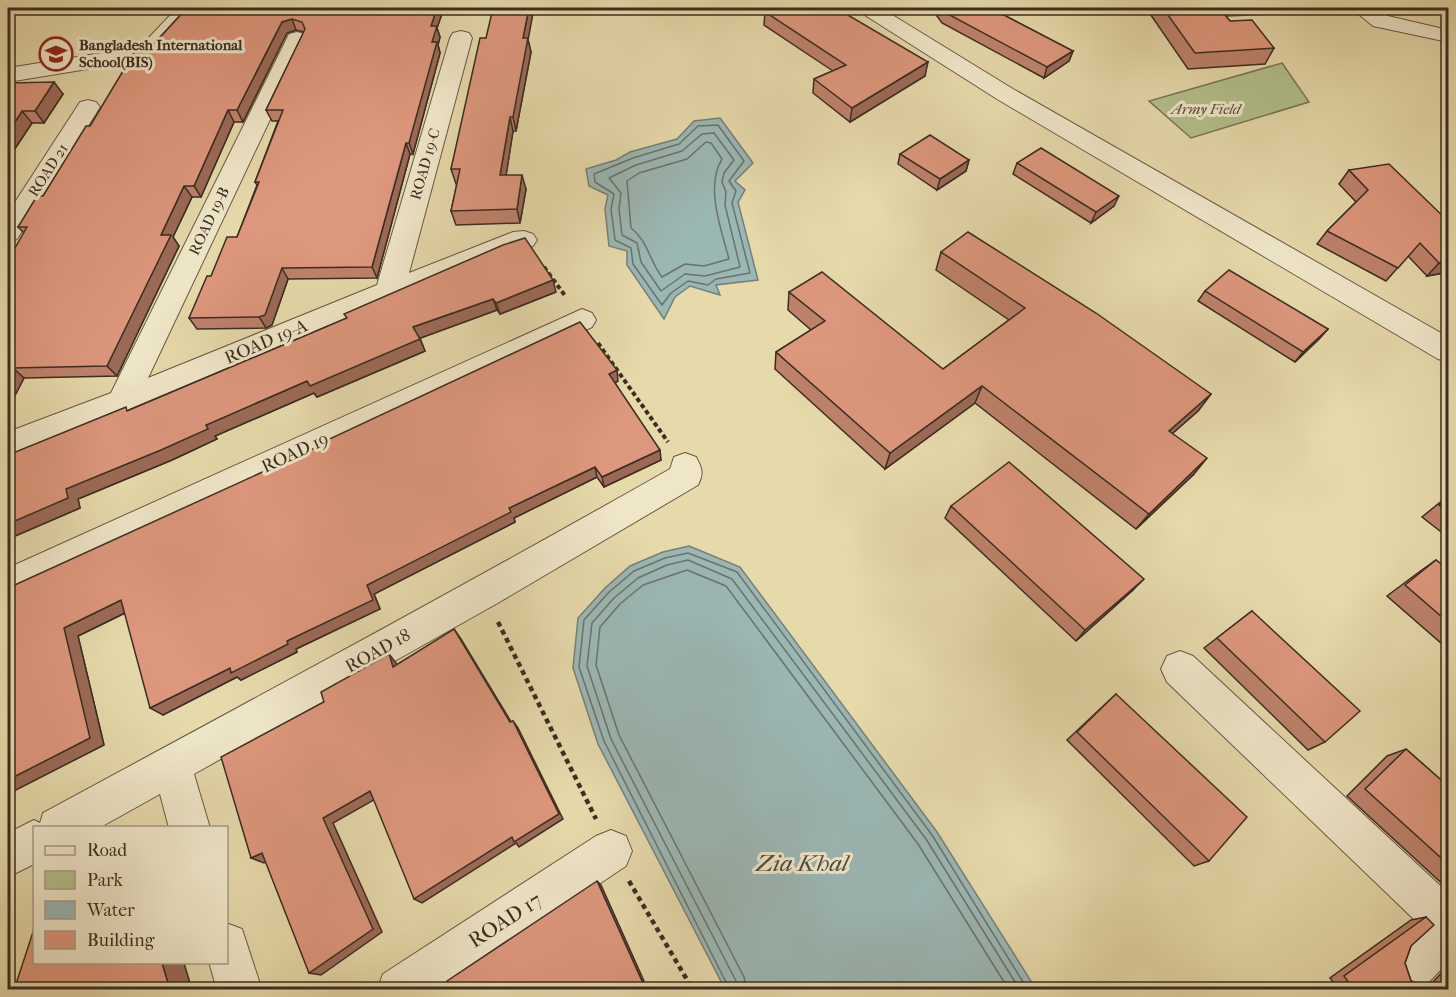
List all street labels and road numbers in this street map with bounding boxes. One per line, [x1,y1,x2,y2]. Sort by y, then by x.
street label: ROAD 19-C [406,126,444,202]
street label: ROAD 21 [24,140,72,200]
street label: ROAD 19-B [185,184,233,258]
street label: ROAD 19-A [221,315,311,369]
street label: ROAD 19 [258,428,332,478]
street label: ROAD 18 [342,625,414,677]
street label: ROAD 17 [464,887,546,953]

